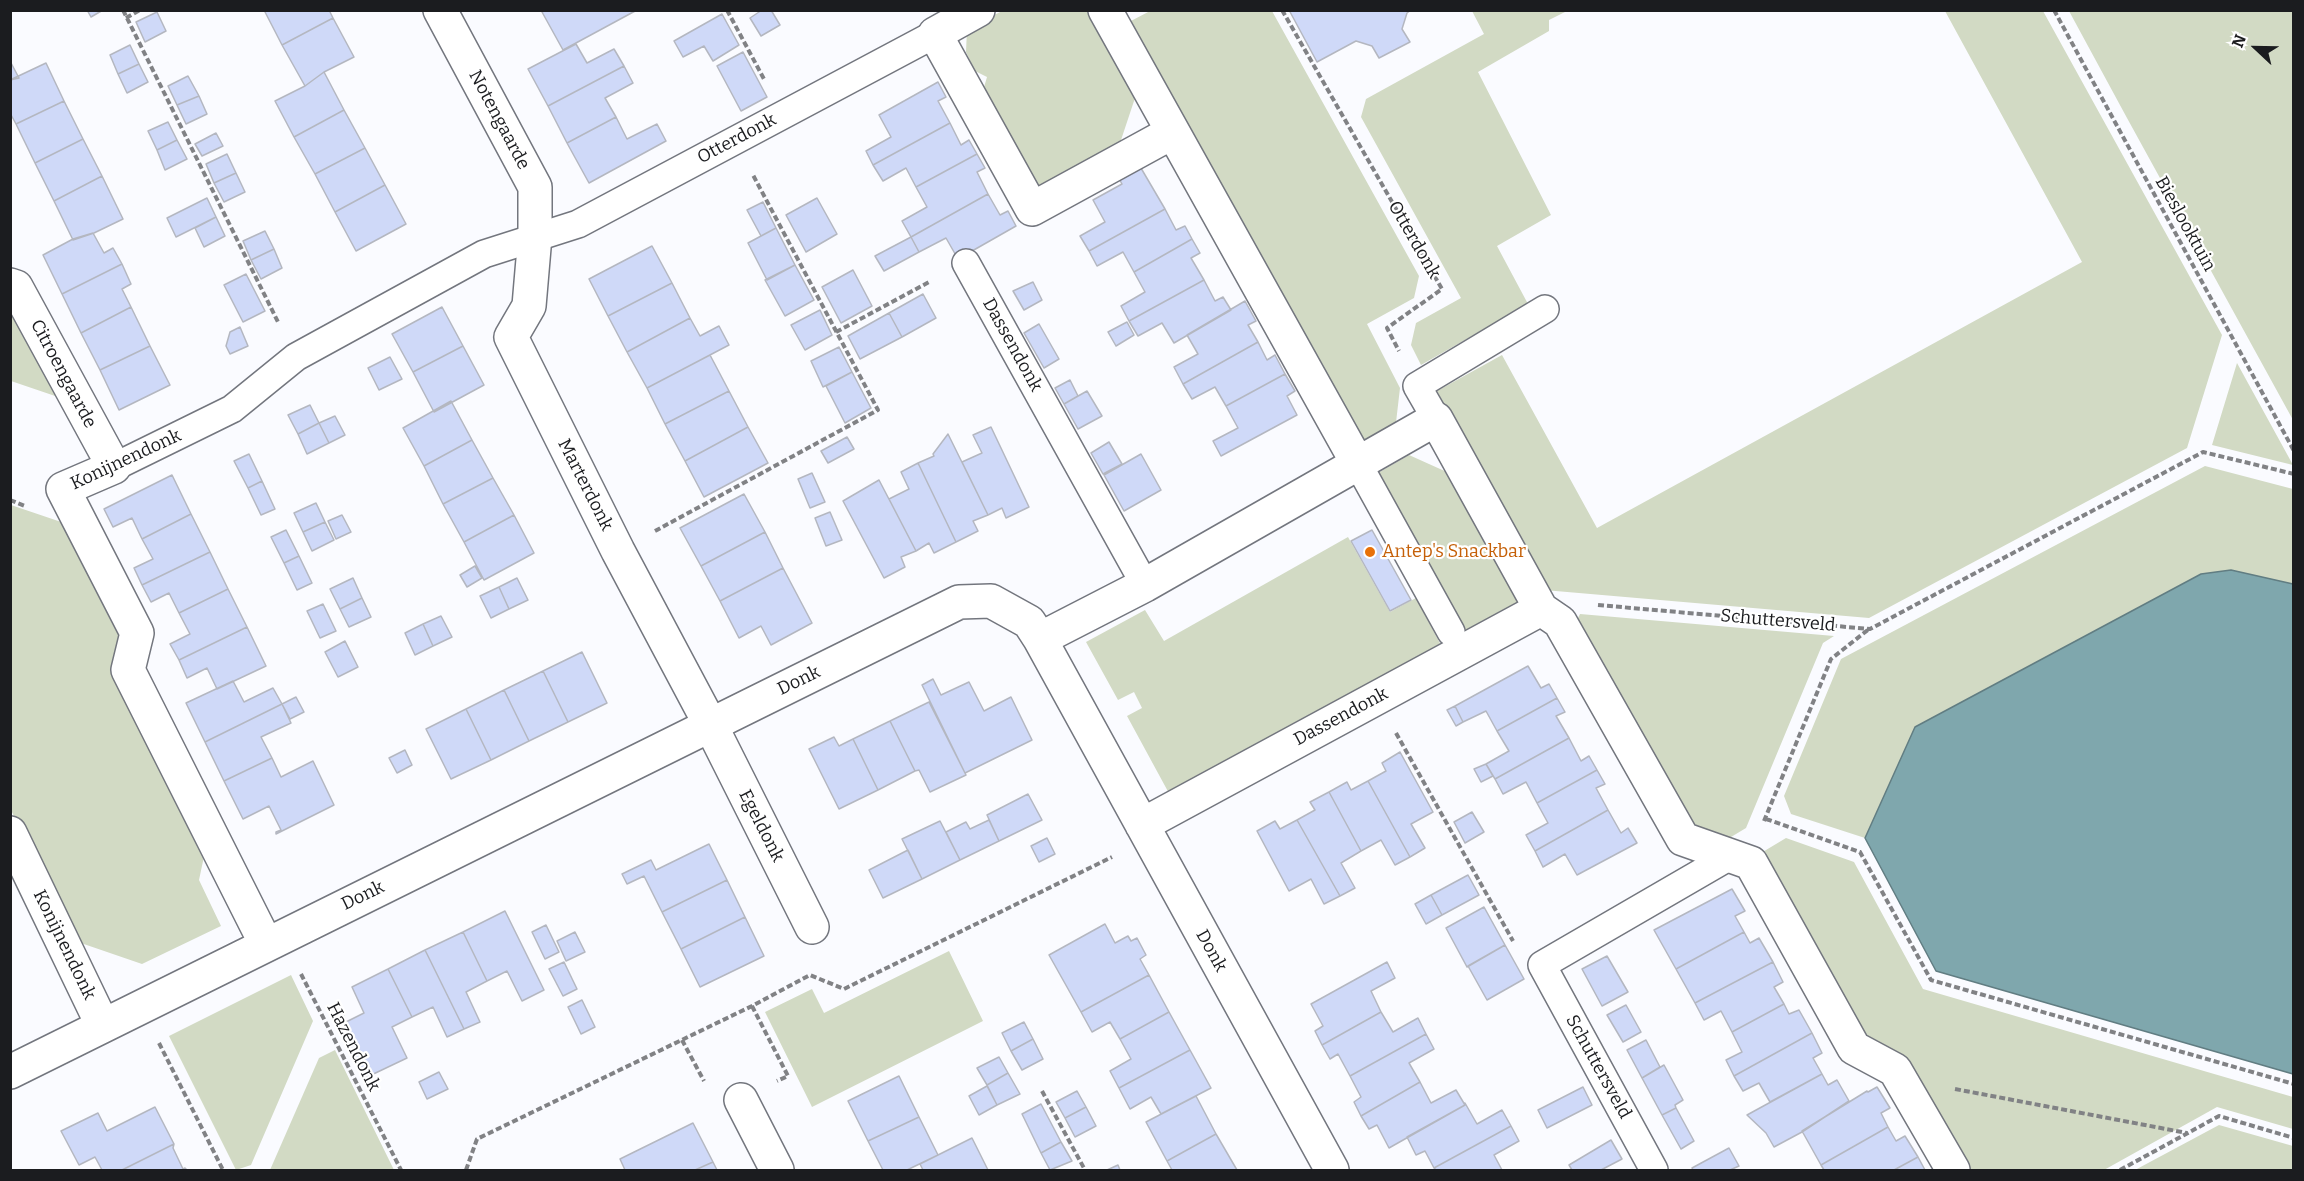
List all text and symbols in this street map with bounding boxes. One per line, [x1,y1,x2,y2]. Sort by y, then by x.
north arrow [2226,18,2286,78]
text: N [2228,32,2250,50]
street label: Notengaarde [464,67,534,173]
street label: Otterdonk [694,109,780,169]
street label: Bieslooktuin [2150,173,2220,275]
street label: Otterdonk [1383,197,1445,283]
street label: Dassendonk [977,295,1047,395]
street label: Citroengaarde [25,316,101,432]
street label: Konijnendonk [67,425,185,495]
street label: Marterdonk [553,436,617,534]
place label: Antep's Snackbar [1382,541,1526,563]
marker: Antep's Snackbar [1363,545,1377,559]
street label: Schuttersveld [1720,605,1836,637]
street label: Donk [774,661,824,701]
street label: Dassendonk [1290,683,1392,751]
street label: Egeldonk [734,786,788,866]
street label: Donk [338,876,388,916]
street label: Konijnendonk [28,887,100,1003]
street label: Donk [1191,926,1231,976]
street label: Hazendonk [321,999,385,1095]
street label: Schuttersveld [1561,1011,1635,1123]

